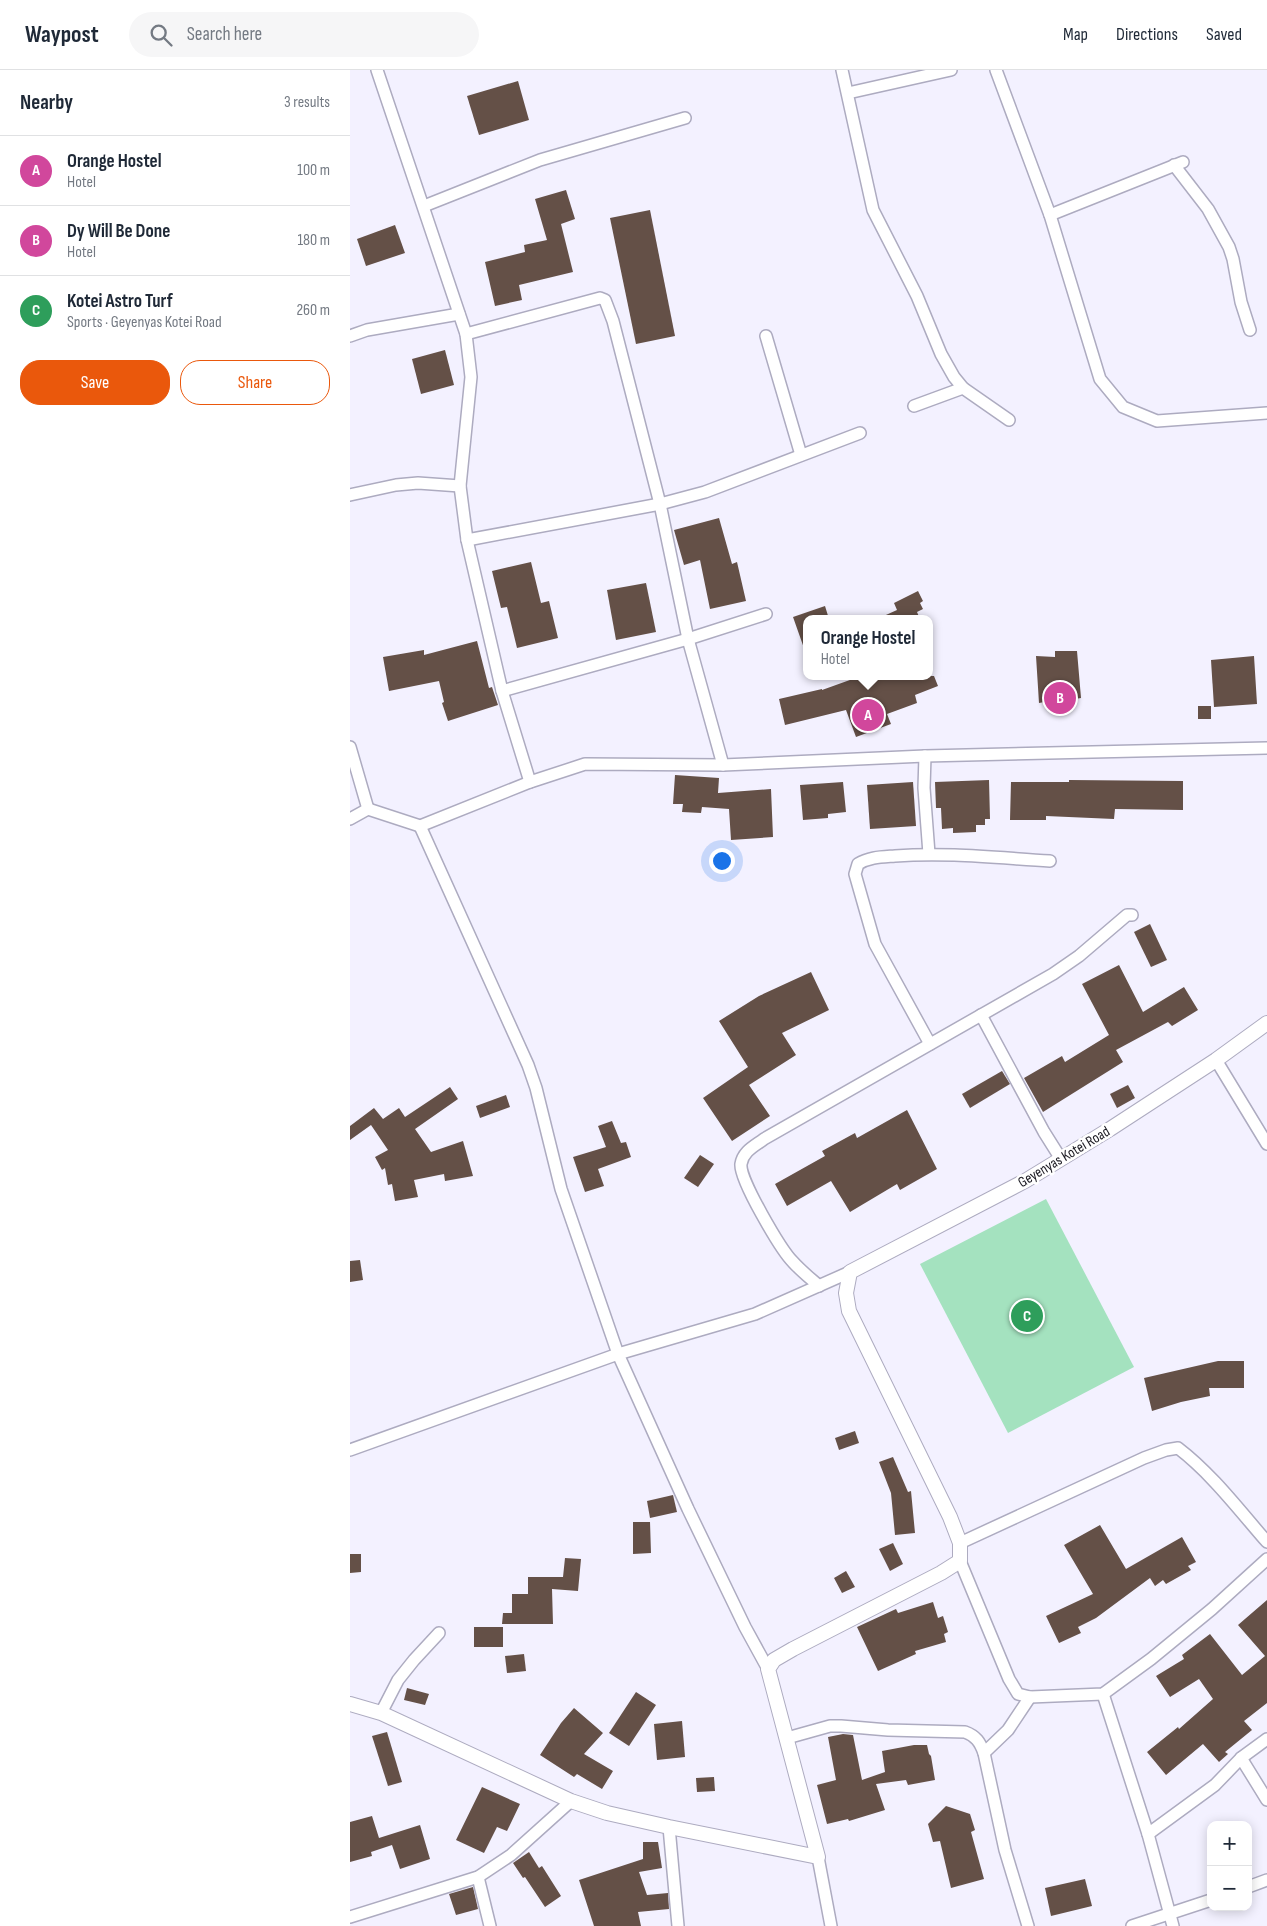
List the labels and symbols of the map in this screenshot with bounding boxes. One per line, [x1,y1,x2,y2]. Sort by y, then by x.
pin: B [1044,679,1076,717]
pin: A [852,696,884,734]
your location [709,848,735,874]
street label: Geyenyas Kotei Road [1015,1122,1113,1192]
pin: C [1011,1297,1043,1335]

